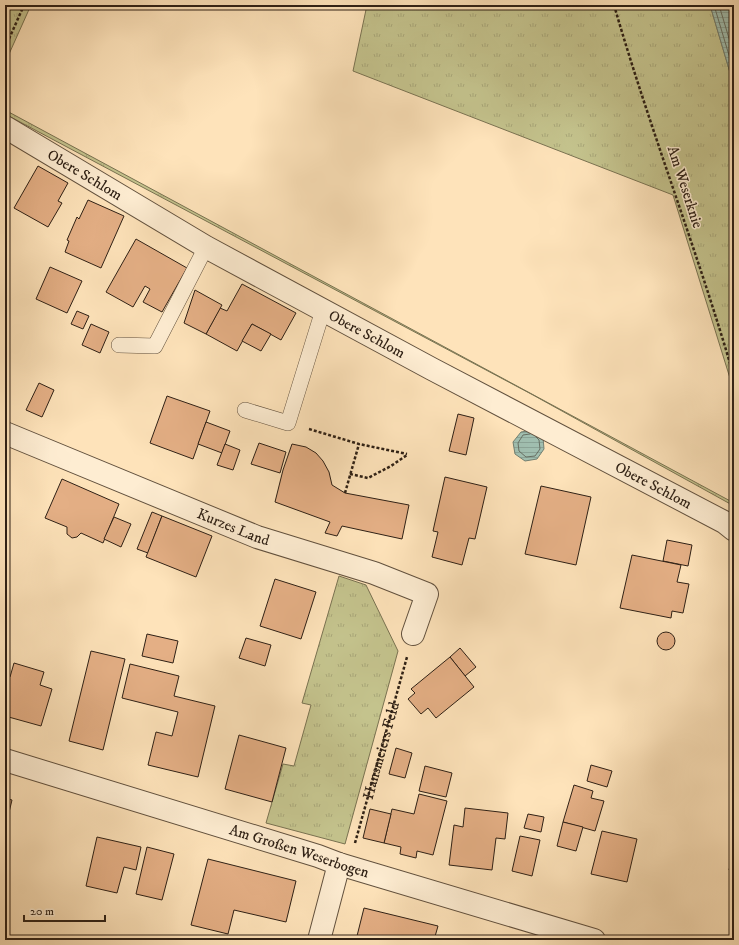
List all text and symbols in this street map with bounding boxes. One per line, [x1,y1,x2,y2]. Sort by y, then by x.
street label: Am Weserknie [663,143,707,231]
street label: Obere Schlom [44,145,126,204]
street label: Obere Schlom [325,306,409,362]
street label: Obere Schlom [612,457,695,513]
street label: Kurzes Land [194,504,272,550]
street label: Hansmeiers Feld [358,699,404,801]
street label: Am Großen Weserbogen [227,820,372,882]
scale bar [24,897,105,923]
text: 20 m [30,904,54,919]

